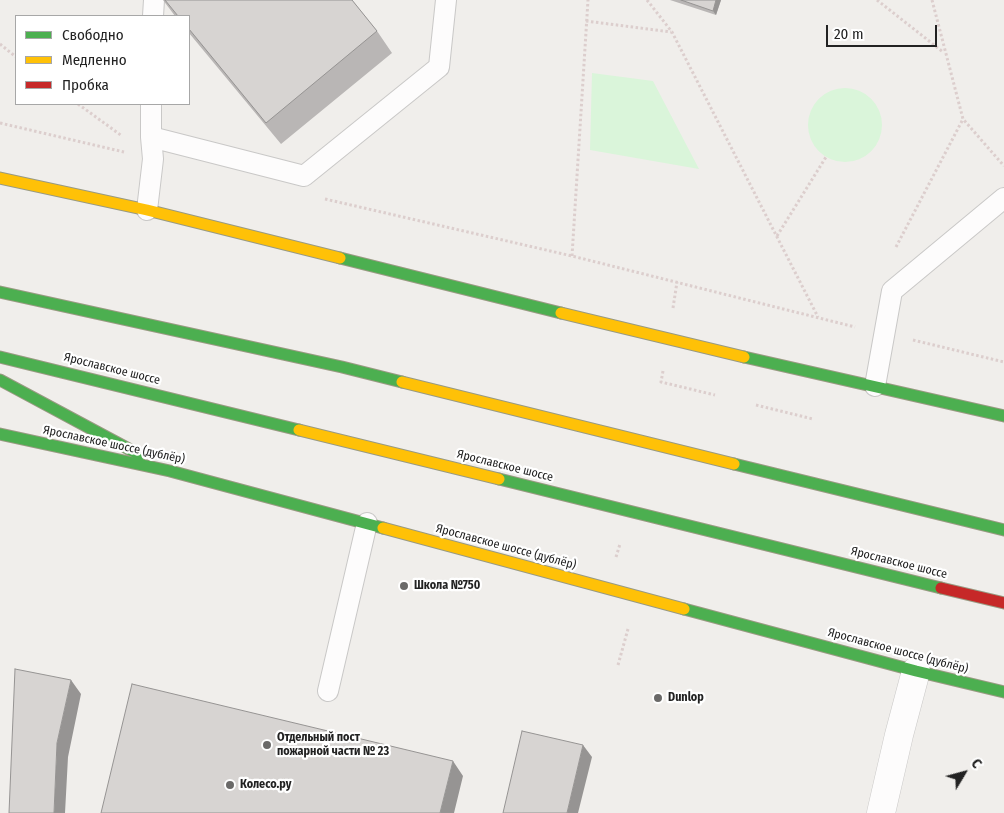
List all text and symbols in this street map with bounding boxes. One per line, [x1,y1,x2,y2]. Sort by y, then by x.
legend [15,15,190,105]
scale bar [829,15,940,47]
text: 20 m [834,25,864,43]
text: Свободно [62,26,124,44]
text: Медленно [62,51,127,69]
text: Пробка [62,76,109,94]
street label: Ярославское шоссе [62,350,162,388]
street label: Ярославское шоссе (дублёр) [42,423,186,467]
street label: Ярославское шоссе [455,447,555,485]
street label: Ярославское шоссе (дублёр) [434,521,578,573]
street label: Ярославское шоссе [849,544,949,582]
place label: Школа №750 [414,579,480,593]
marker: Школа №750 [398,580,410,592]
street label: Ярославское шоссе (дублёр) [826,625,970,677]
place label: Dunlop [668,691,704,705]
marker: Dunlop [652,692,664,704]
place label: Отдельный пост пожарной части № 23 [277,731,389,759]
marker: Отдельный пост пожарной части № 23 [261,739,273,751]
north arrow [939,748,989,798]
text: С [967,756,985,772]
place label: Колесо.ру [240,778,291,792]
marker: Колесо.ру [224,779,236,791]

